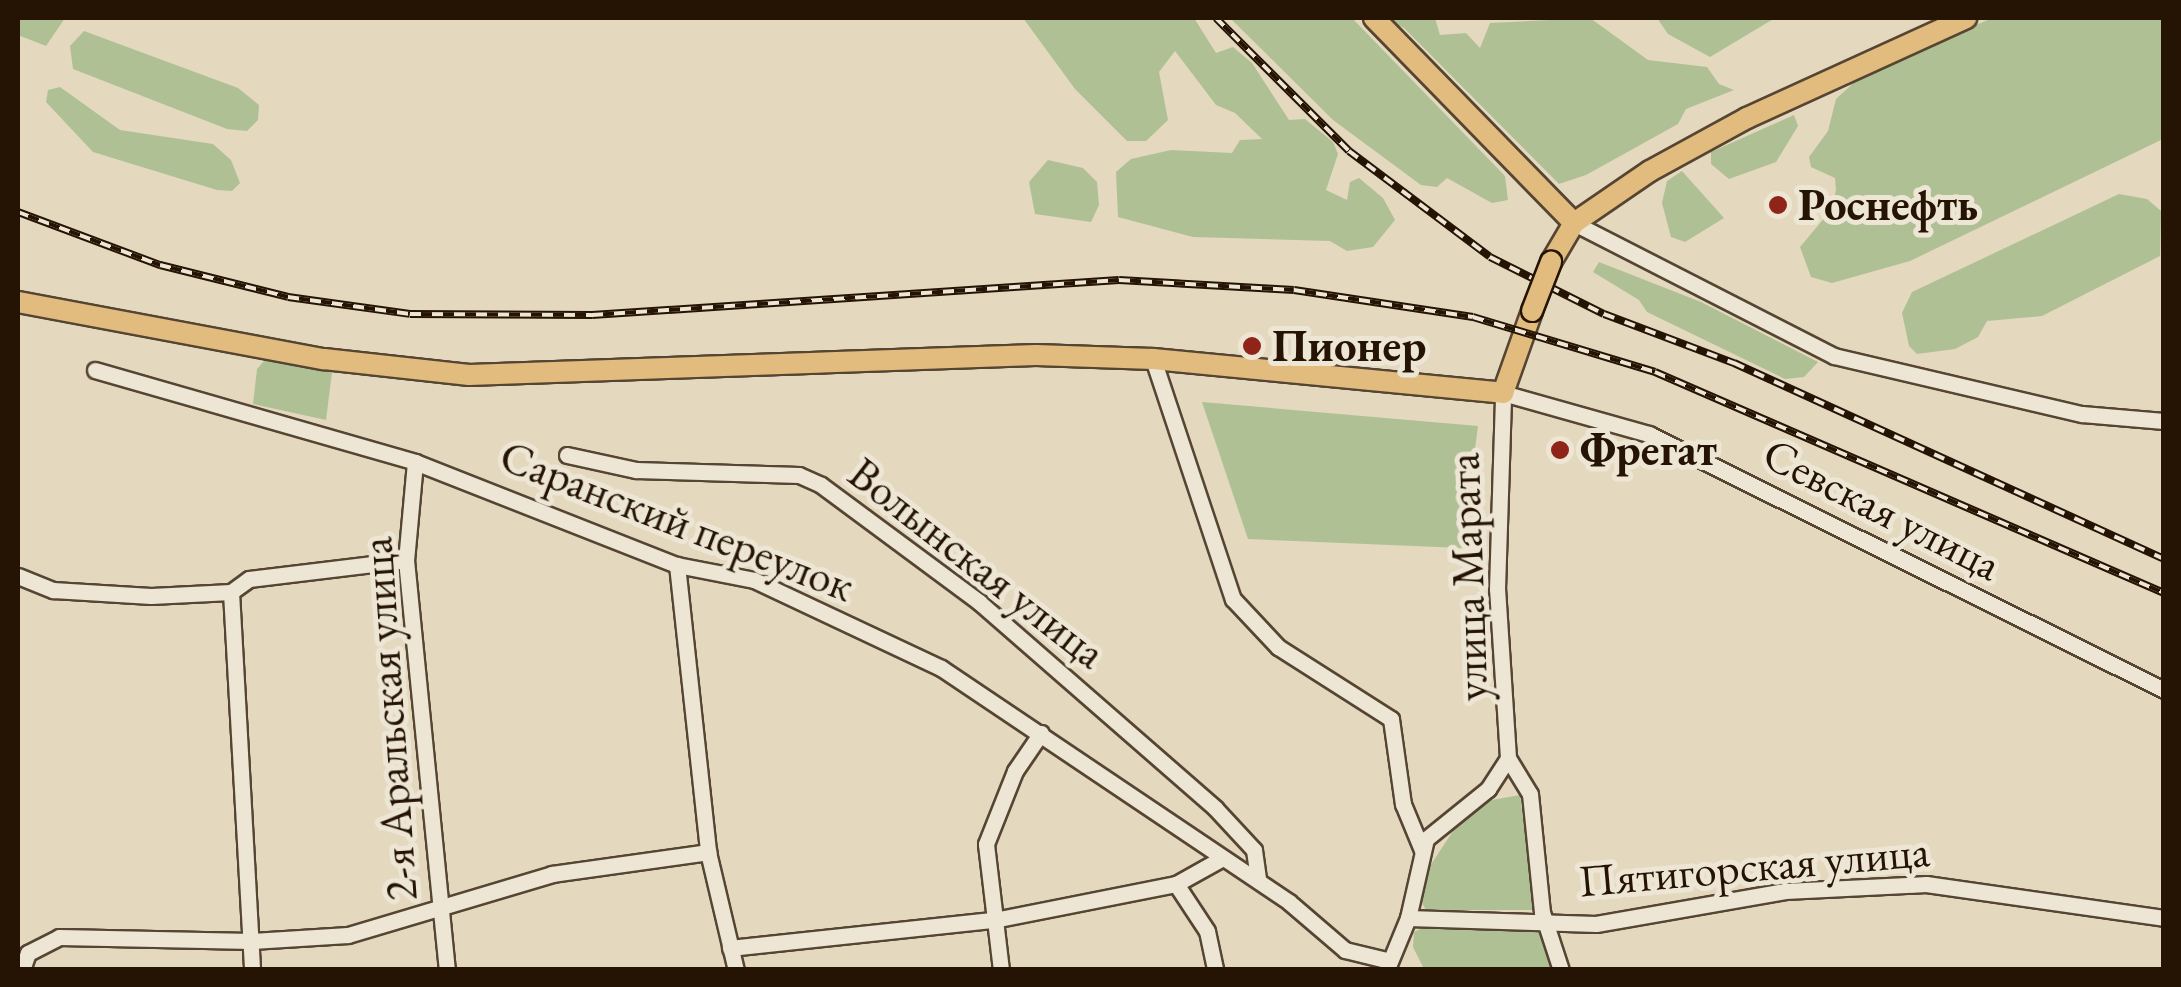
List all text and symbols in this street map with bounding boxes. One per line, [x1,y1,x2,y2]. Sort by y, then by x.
place label: Роснефть [1798,178,1978,232]
marker: Роснефть [1767,194,1789,216]
place label: Пионер [1272,319,1426,373]
marker: Пионер [1241,335,1263,357]
place label: Фрегат [1580,423,1717,477]
street label: Севская улица [1754,426,2010,592]
street label: Саранский переулок [492,429,862,613]
marker: Фрегат [1549,439,1571,461]
street label: Волынская улица [838,446,1116,680]
street label: улица Марата [1437,452,1499,702]
street label: 2-я Аральская улица [349,535,429,903]
street label: Пятигорская улица [1576,824,1932,908]

